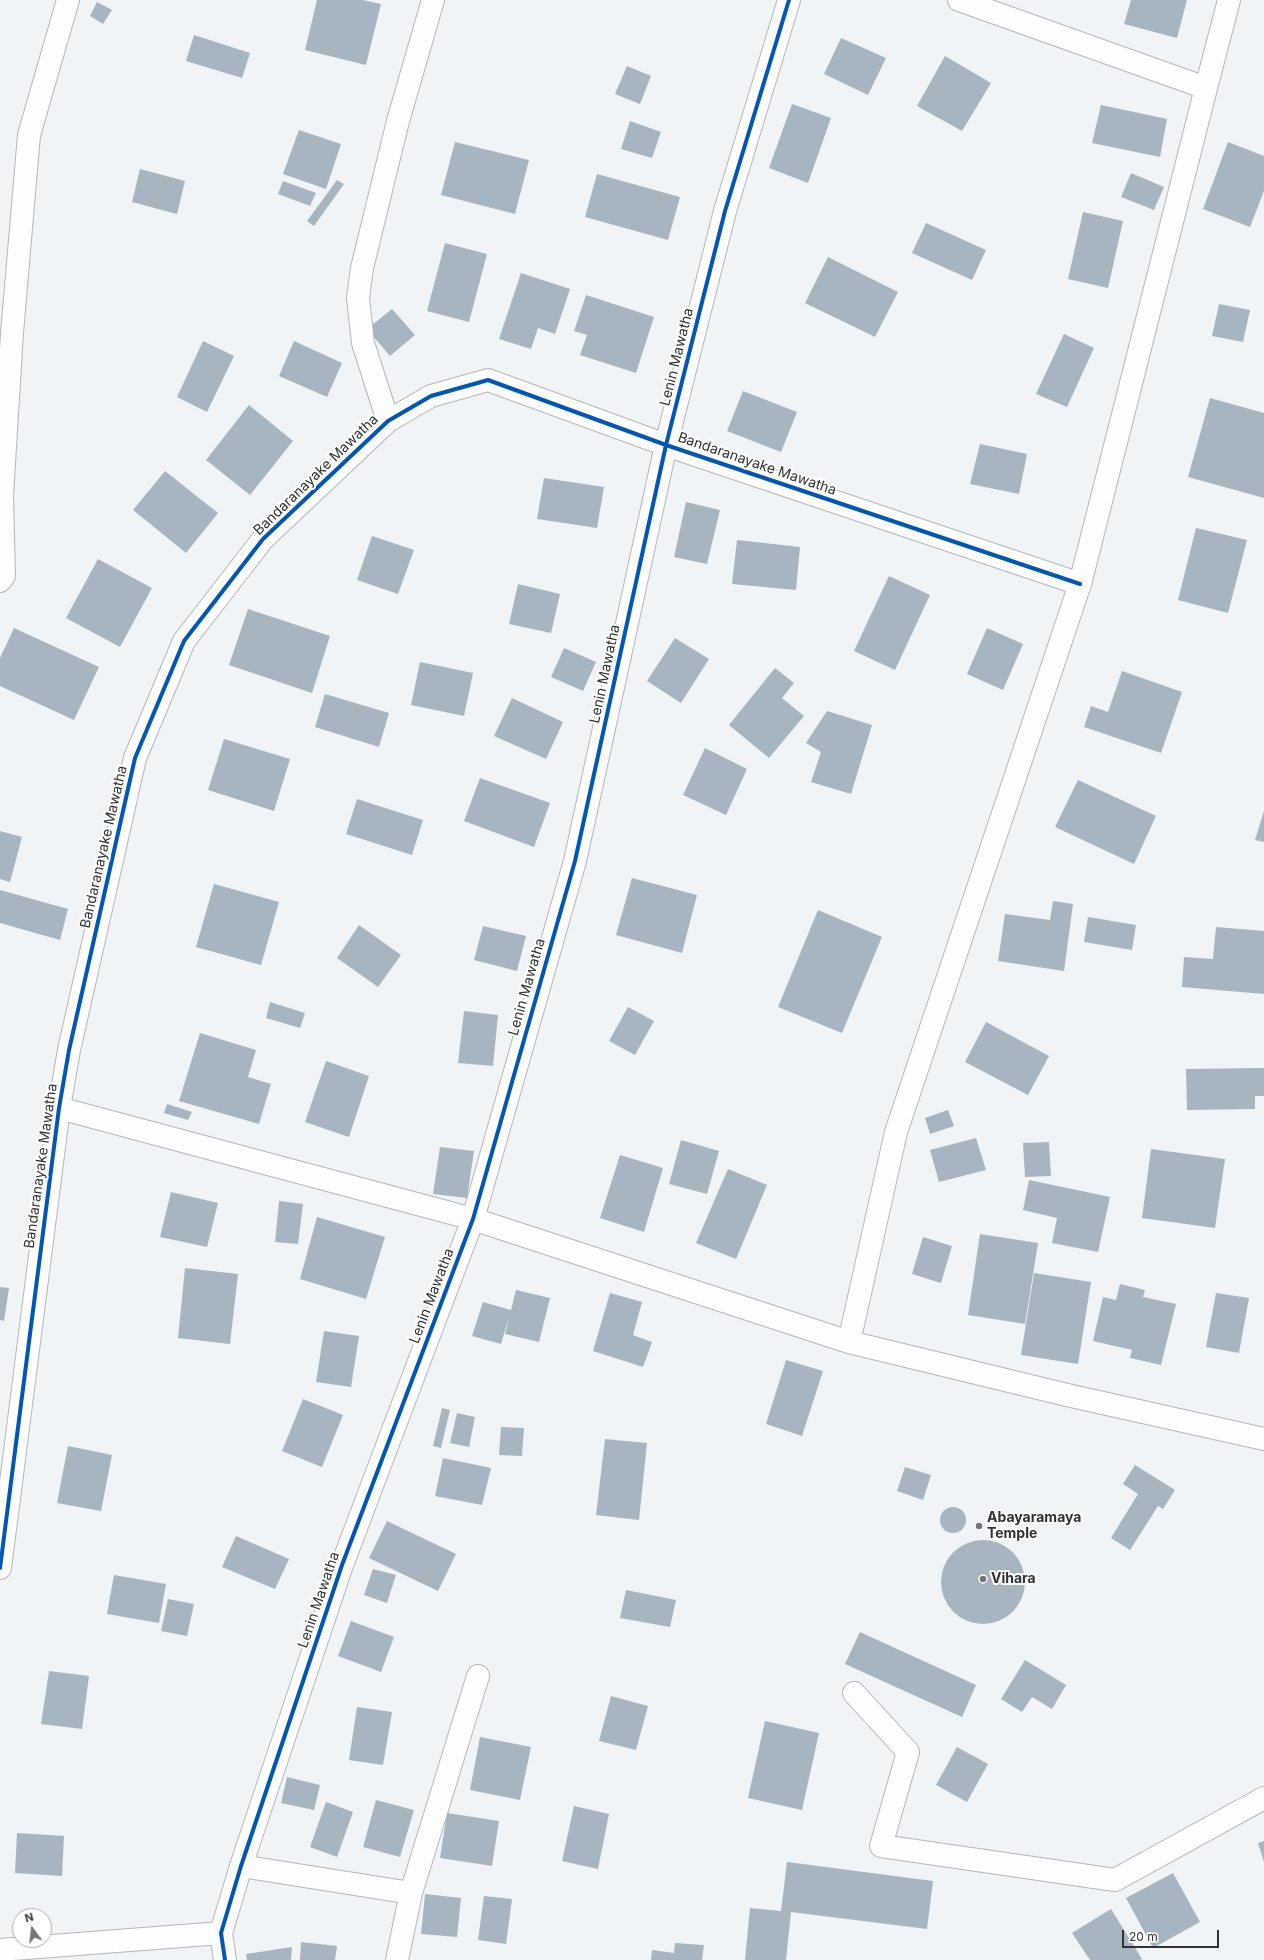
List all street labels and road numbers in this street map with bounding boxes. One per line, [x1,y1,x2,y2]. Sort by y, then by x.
street label: Lenin Mawatha [657,306,697,408]
street label: Bandaranayake Mawatha [250,411,382,539]
street label: Bandaranayake Mawatha [676,429,838,499]
street label: Lenin Mawatha [586,623,624,725]
street label: Bandaranayake Mawatha [77,764,131,930]
street label: Lenin Mawatha [505,936,549,1038]
street label: Bandaranayake Mawatha [21,1082,61,1250]
street label: Lenin Mawatha [406,1246,458,1346]
street label: Lenin Mawatha [295,1550,343,1650]

